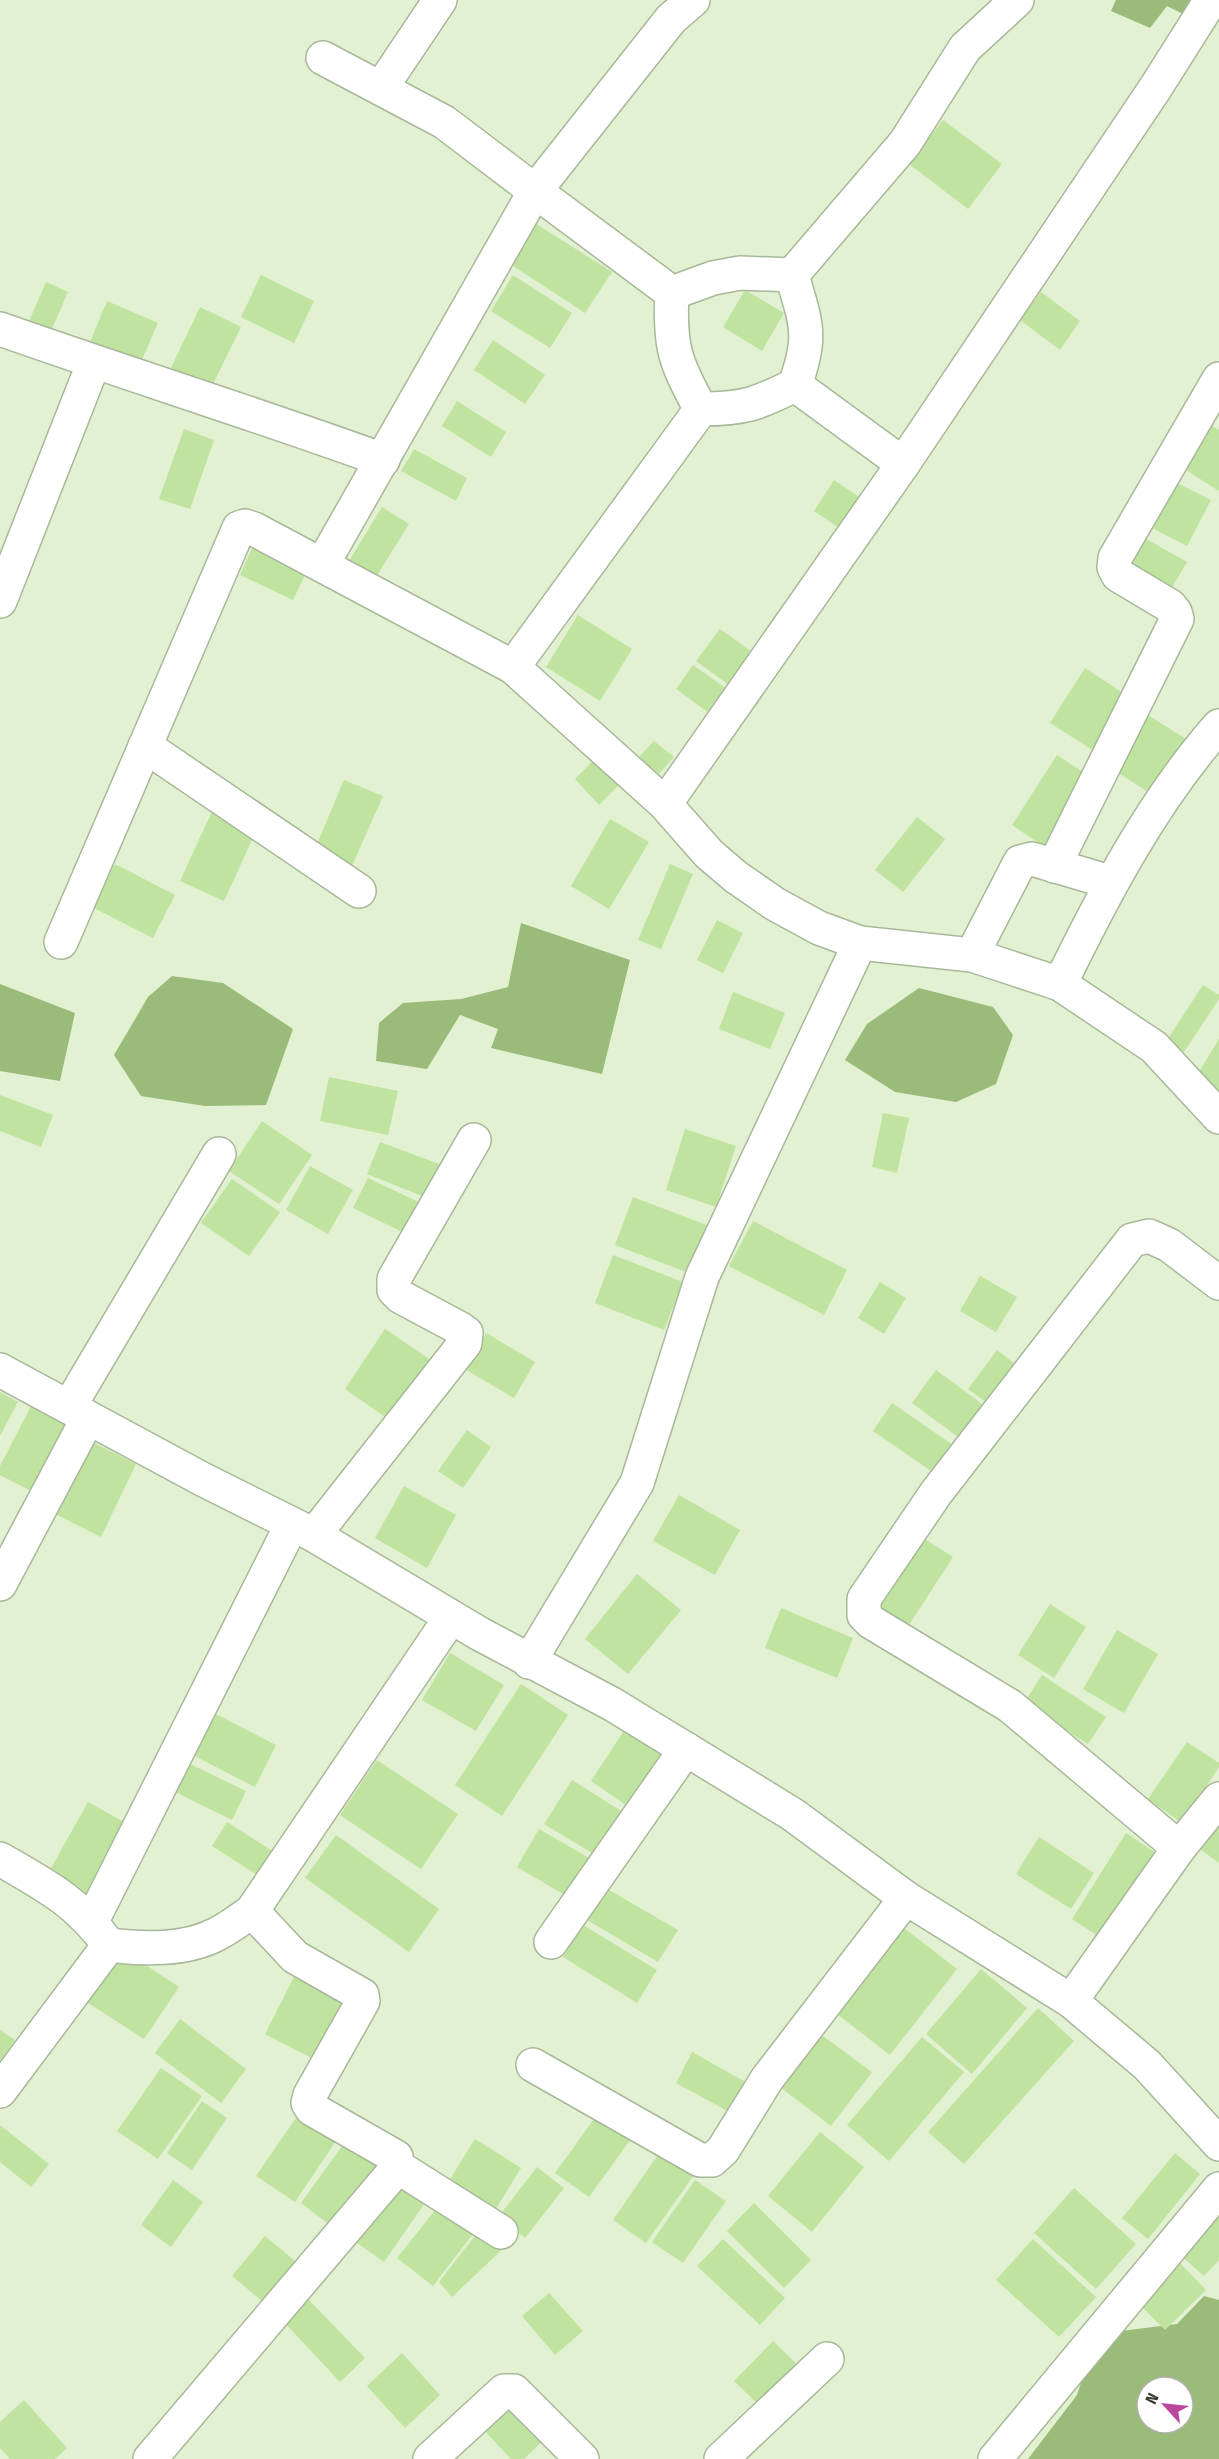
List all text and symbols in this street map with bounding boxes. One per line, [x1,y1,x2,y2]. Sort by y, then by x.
north arrow [1135,2375,1195,2435]
text: N [1141,2390,1163,2407]

